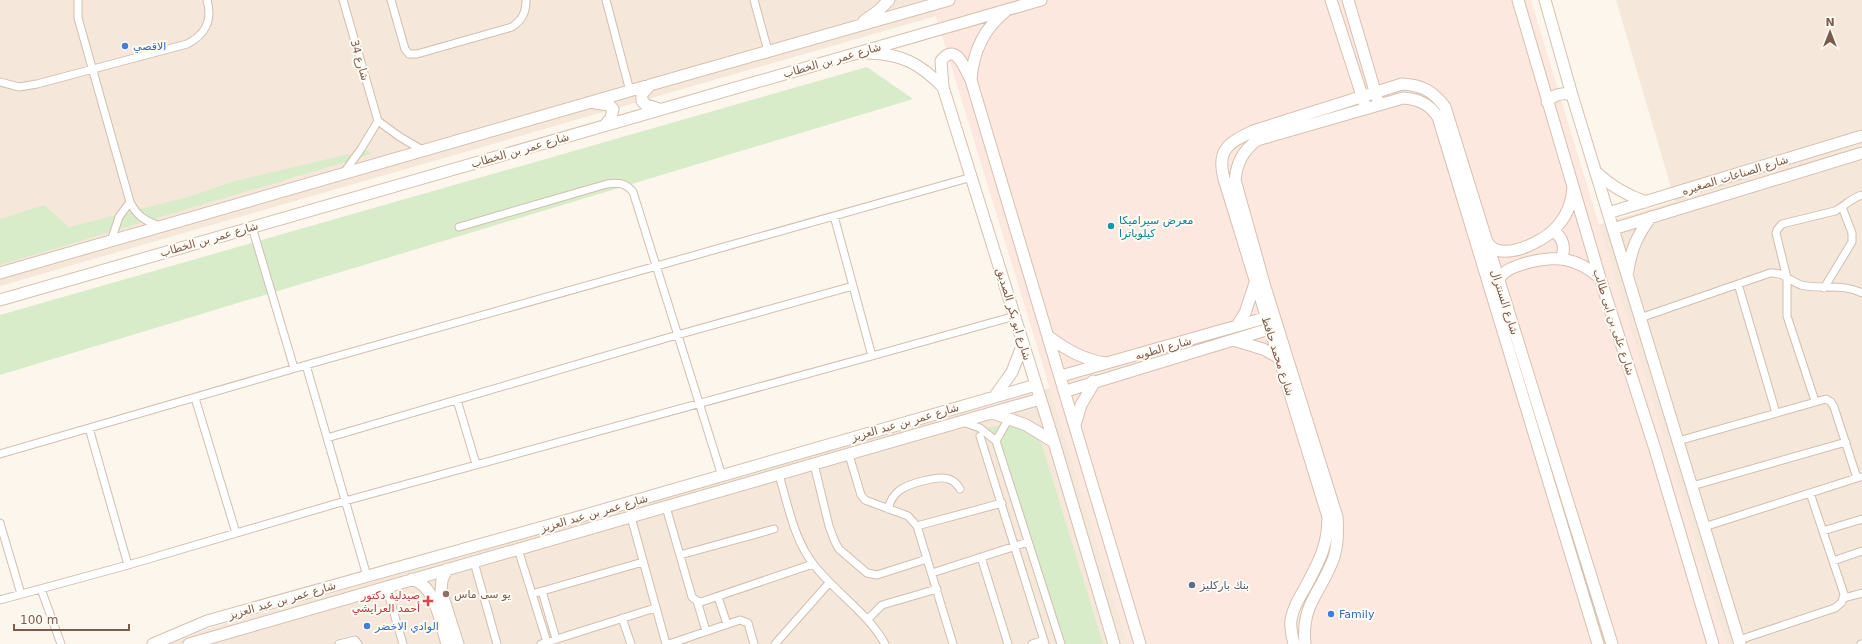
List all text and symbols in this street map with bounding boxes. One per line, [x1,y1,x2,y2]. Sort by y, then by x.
north arrow [1810,12,1850,52]
text: N [1825,16,1835,29]
street label: شارع 34 [347,38,372,82]
place label: الاقصي [133,40,166,53]
street label: شارع عمر بن الخطاب [782,40,883,81]
marker: الاقصي [120,41,130,51]
street label: شارع عمر بن الخطاب [470,130,571,171]
street label: شارع الصناعات الصغيره [1680,153,1790,198]
place label: معرض سيراميكا كيلوباترا [1119,214,1193,240]
street label: شارع عمر بن الخطاب [159,219,260,260]
marker: معرض سيراميكا كيلوباترا [1106,221,1116,231]
street label: شارع ابو بكر الصديق [992,266,1034,362]
street label: شارع على بن ابى طالب [1590,267,1637,377]
street label: شارع السنترال [1488,268,1521,336]
street label: شارع محمد حافظ [1259,315,1296,397]
street label: شارع الطوبه [1133,334,1193,363]
street label: شارع عمر بن عبد العزيز [849,401,960,444]
street label: شارع عمر بن عبد العزيز [538,492,649,535]
street label: شارع عمر بن عبد العزيز [226,579,337,622]
place label: بنك باركليز [1199,579,1249,592]
marker: بنك باركليز [1187,580,1197,590]
place label: يو سى ماس [454,588,511,601]
place label: صيدلية دكتور أحمد العرايشي [352,589,420,615]
marker: يو سى ماس [441,589,451,599]
marker: صيدلية دكتور أحمد العرايشي [423,596,433,606]
scale bar [14,606,129,632]
place label: Family [1339,608,1375,621]
marker: Family [1326,609,1336,619]
text: 100 m [20,613,58,627]
place label: الوادي الاخضر [374,620,439,633]
marker: الوادي الاخضر [362,621,372,631]

